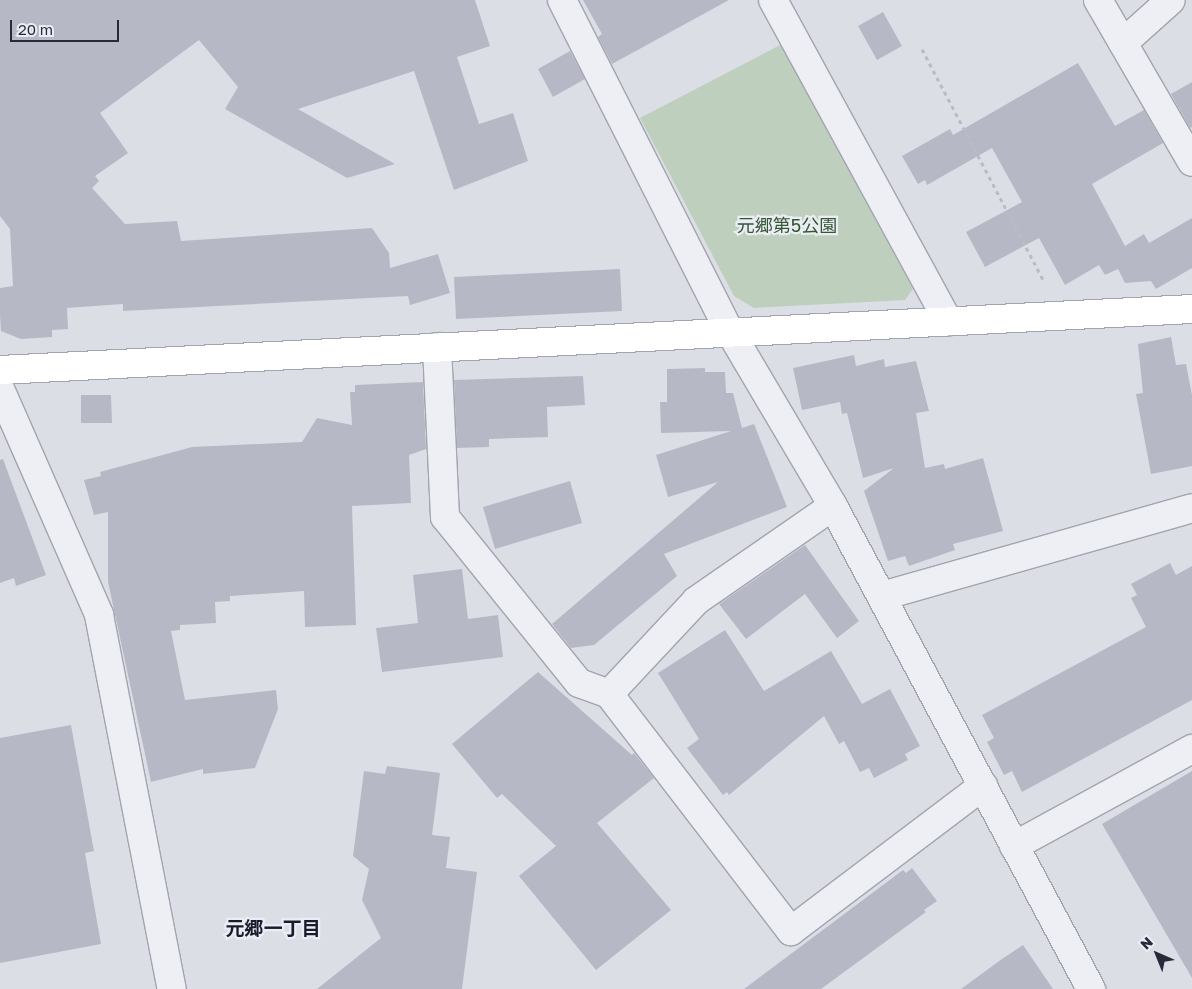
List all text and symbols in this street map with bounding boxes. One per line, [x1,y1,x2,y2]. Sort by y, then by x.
scale bar [12,10,121,42]
text: 20 m [18,20,53,38]
park label: 元郷第5公園 [737,214,837,236]
district label: 元郷一丁目 [226,917,320,939]
north arrow [1132,929,1182,979]
text: N [1136,933,1156,953]

